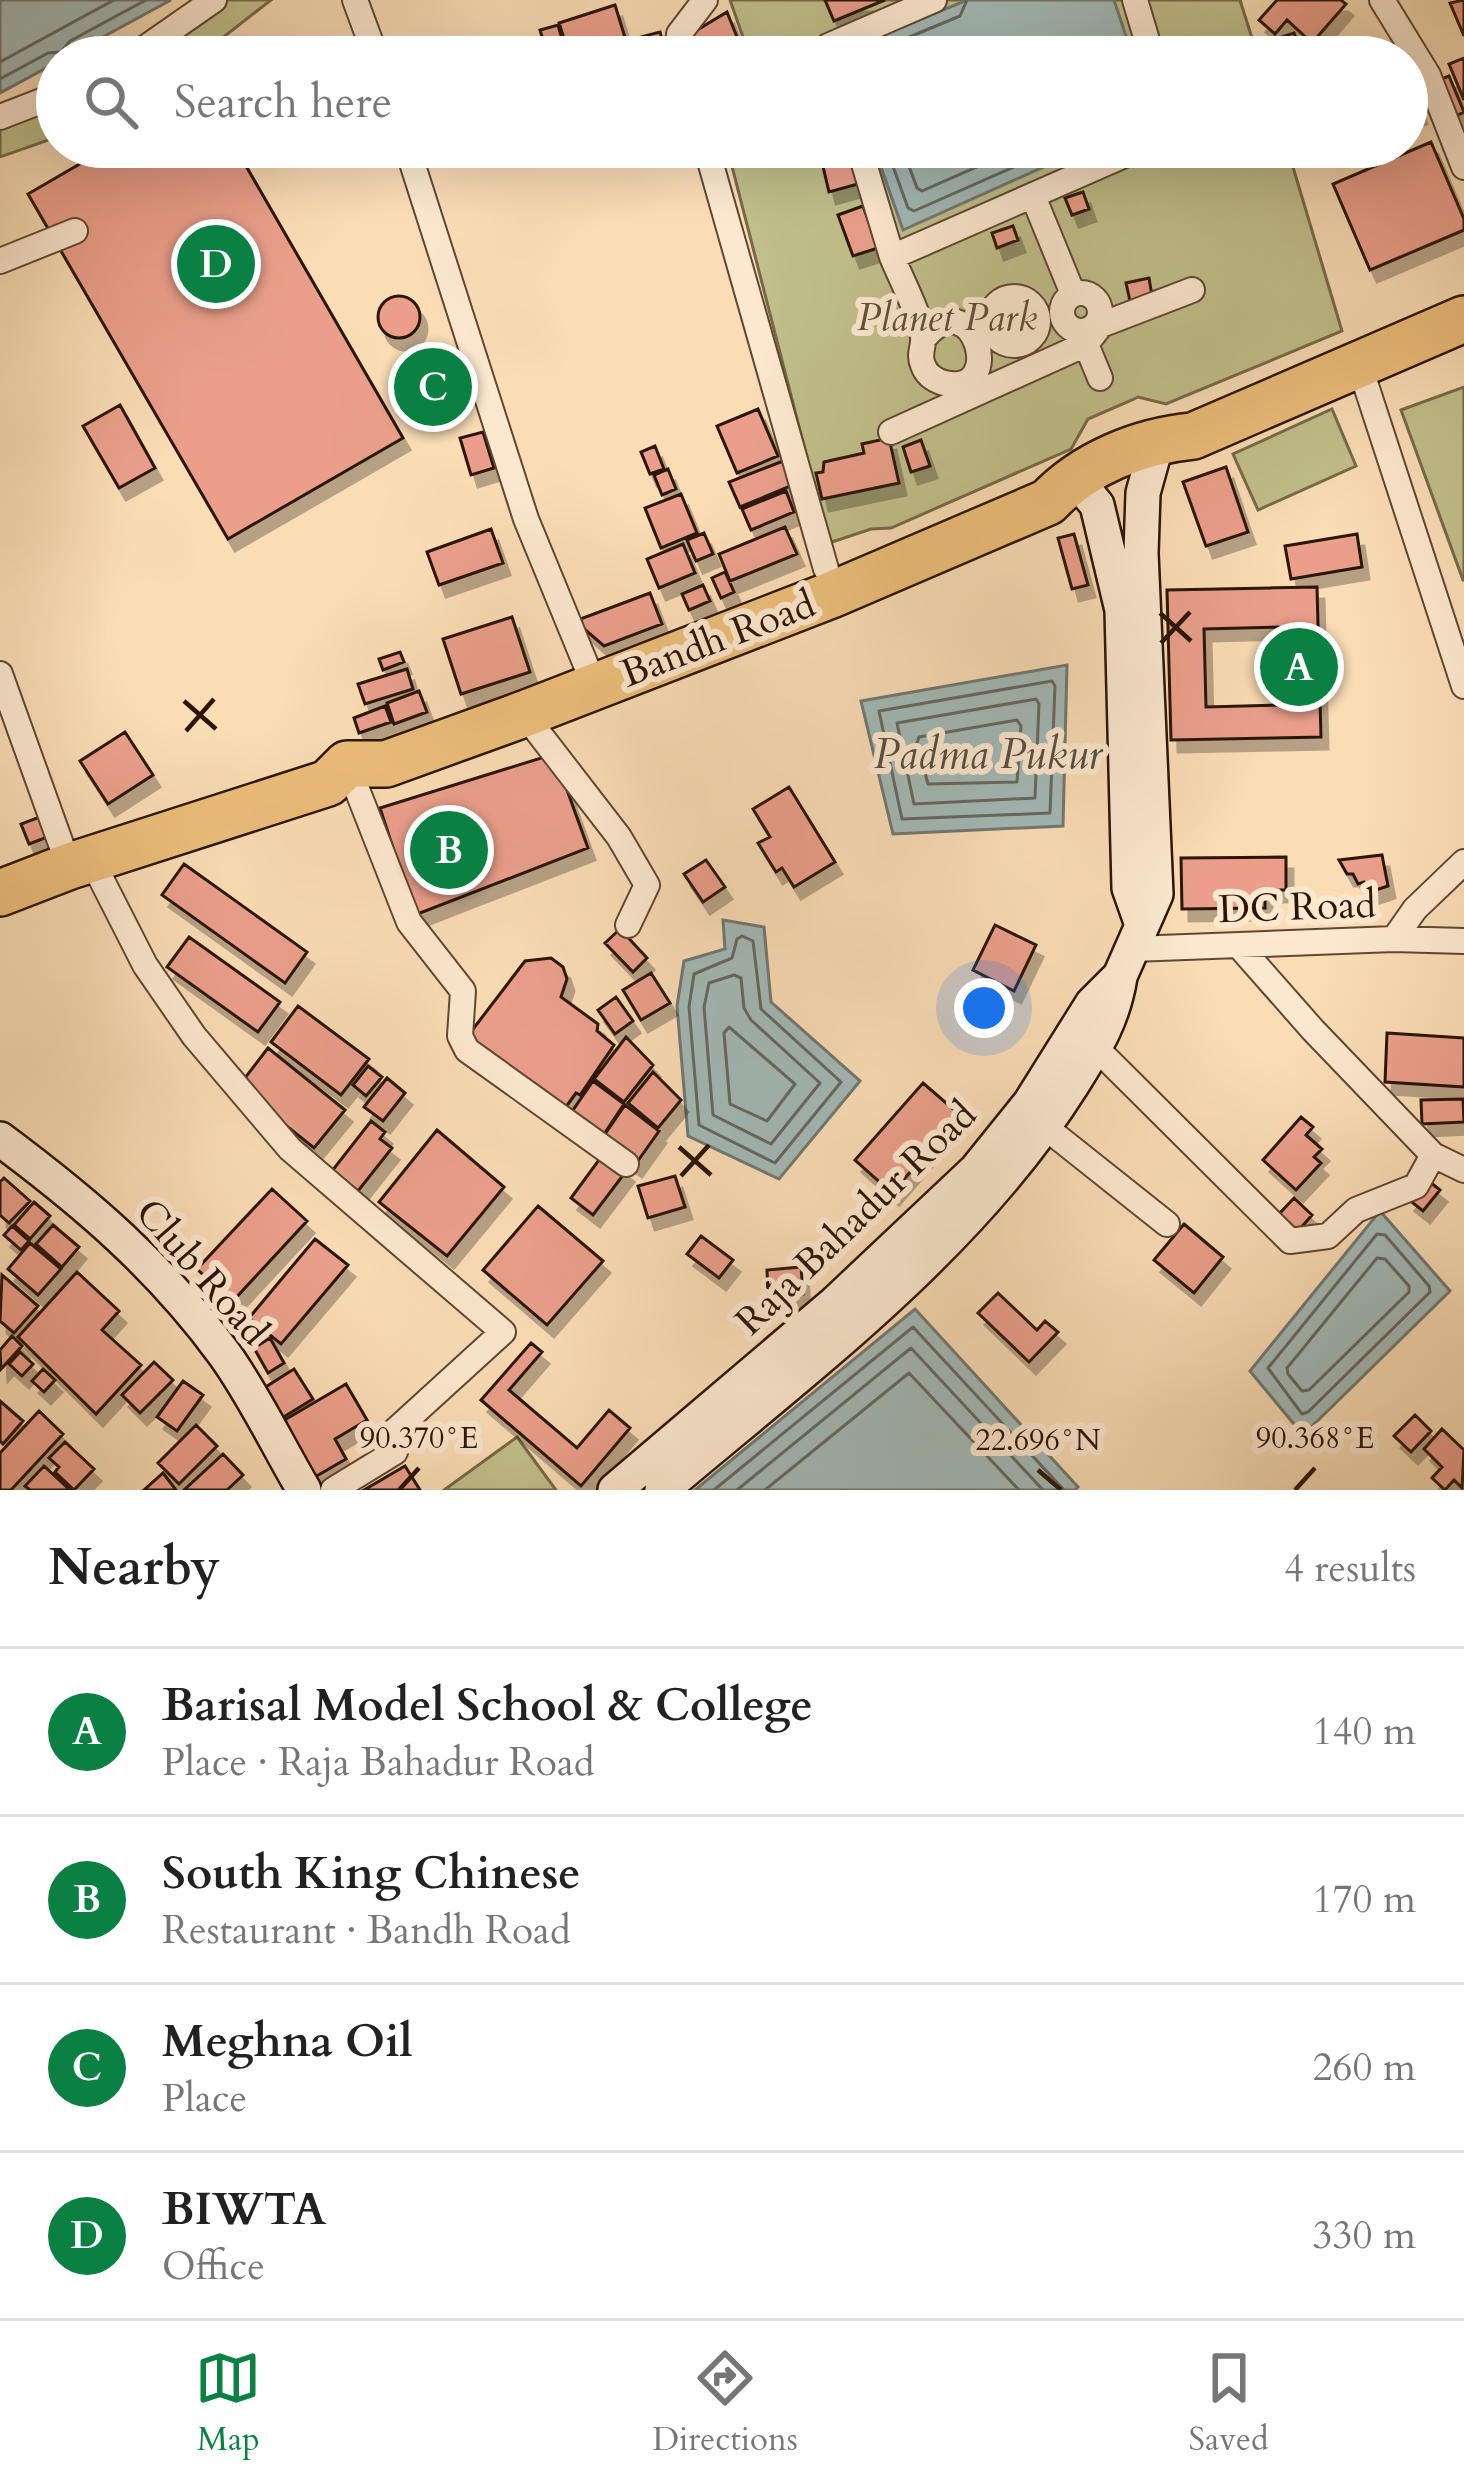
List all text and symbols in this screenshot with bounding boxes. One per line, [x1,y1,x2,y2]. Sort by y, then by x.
search box [36,36,1428,168]
icon: search [78,69,144,135]
text: Search here [174,72,392,133]
pin: D [177,219,255,309]
park label: Planet Park [857,291,1037,344]
pin: C [394,342,472,432]
street label: Bandh Road [613,578,823,700]
pin: A [1260,622,1338,712]
water label: Padma Pukur [874,726,1103,783]
pin: B [410,805,488,895]
street label: DC Road [1217,878,1377,936]
your location [954,978,1014,1038]
street label: Raja Bahadur Road [724,1089,988,1347]
street label: Club Road [124,1187,281,1357]
text: 90.370°E [360,1418,478,1459]
text: 90.368°E [1256,1418,1374,1459]
text: 22.696°N [975,1420,1101,1461]
text: Nearby [48,1533,220,1603]
text: 4 results [1284,1542,1416,1595]
text: Barisal Model School & College [162,1675,813,1736]
text: A [72,1705,102,1758]
text: 140 m [1313,1705,1416,1758]
text: Place · Raja Bahadur Road [162,1736,595,1789]
text: South King Chinese [162,1843,581,1904]
text: B [73,1873,101,1926]
text: 170 m [1313,1873,1416,1926]
text: Restaurant · Bandh Road [162,1904,571,1957]
text: Meghna Oil [162,2011,413,2072]
text: C [72,2041,102,2094]
text: 260 m [1313,2041,1416,2094]
text: Place [162,2072,247,2125]
text: BIWTA [162,2179,326,2240]
text: D [70,2209,104,2262]
text: 330 m [1313,2209,1416,2262]
text: Office [162,2240,265,2293]
tab: Map [195,2345,261,2462]
tab: Directions [652,2345,798,2462]
tab: Saved [1189,2345,1269,2462]

